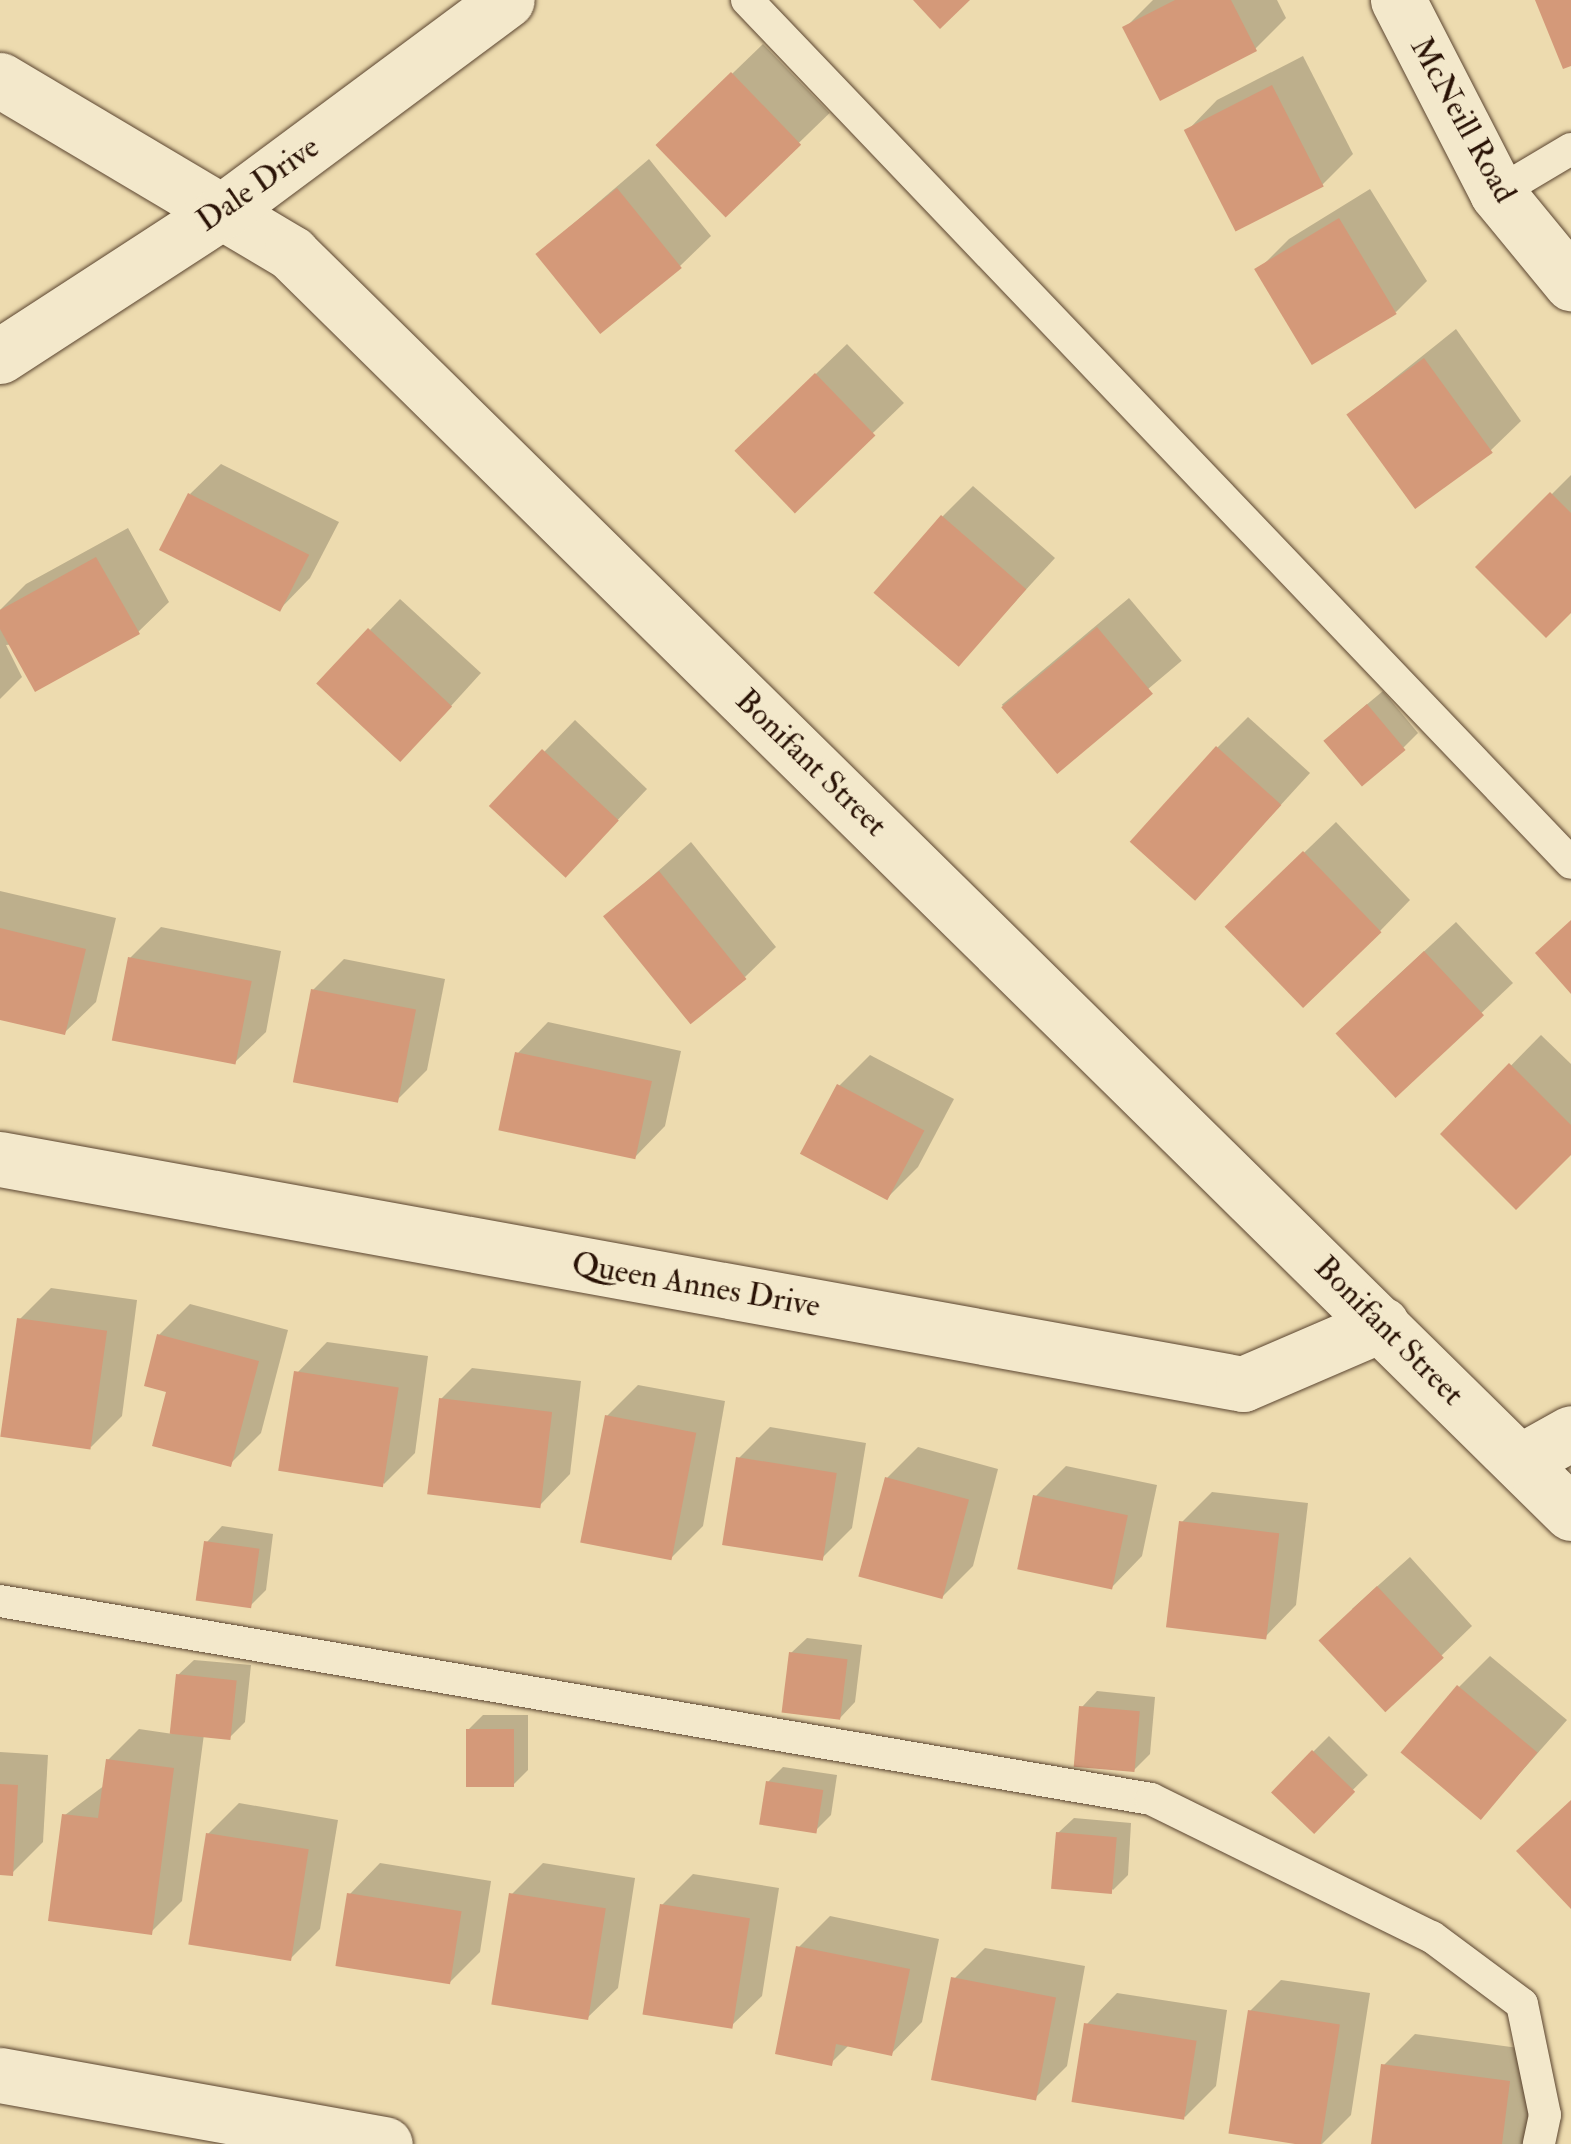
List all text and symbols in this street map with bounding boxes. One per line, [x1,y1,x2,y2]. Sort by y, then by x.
street label: McNeill Road [1402,31,1524,209]
street label: Dale Drive [189,128,327,240]
street label: Bonifant Street [727,681,895,845]
street label: Queen Annes Drive [569,1244,823,1326]
street label: Bonifant Street [1306,1248,1472,1414]

